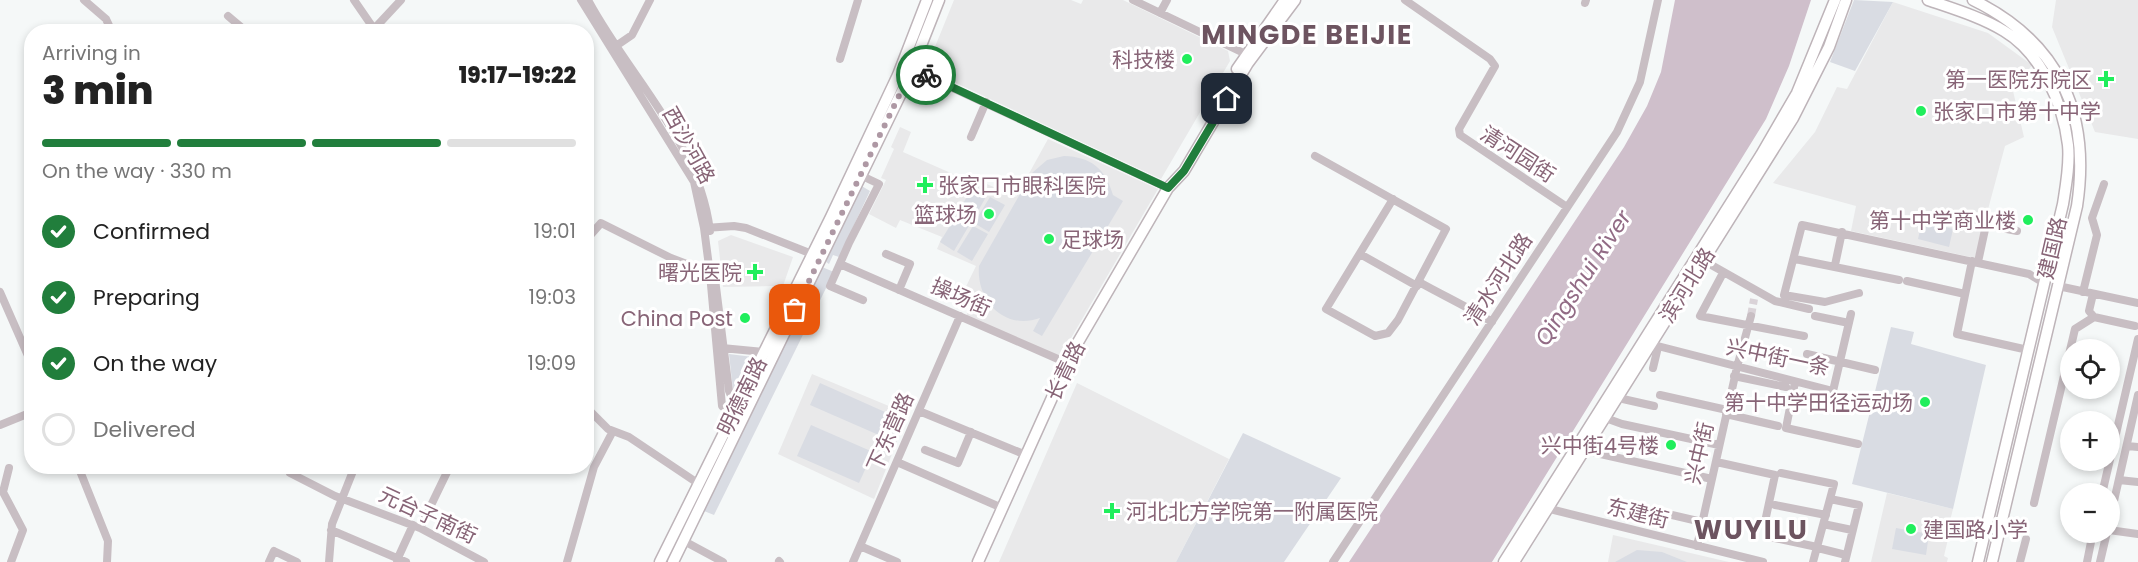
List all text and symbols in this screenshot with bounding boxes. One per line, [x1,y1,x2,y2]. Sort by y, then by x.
district label: MINGDE BEIJIE [1201,16,1413,53]
text: Arriving in [42,39,141,67]
courier [896,45,956,105]
place label: 科技楼 [1112,45,1175,74]
marker: 科技楼 [1180,52,1194,66]
icon: bike [910,59,943,92]
text: 19:17–19:22 [459,60,576,91]
text: 3 min [42,63,154,118]
place label: 第一医院东院区 [1945,65,2092,94]
marker: 第一医院东院区 [2097,70,2115,88]
pin [1201,73,1252,124]
icon: home [1210,82,1243,115]
place label: 张家口市第十中学 [1933,97,2101,126]
street label: 西沙河路 [656,101,722,189]
marker: 张家口市第十中学 [1914,104,1928,118]
street label: 清河园街 [1475,119,1561,189]
text: On the way · 330 m [42,157,232,185]
place label: 张家口市眼科医院 [938,171,1106,200]
marker: 张家口市眼科医院 [916,176,934,194]
place label: 篮球场 [914,200,977,229]
water label: Qingshui River [1527,203,1639,352]
place label: 第十中学商业楼 [1869,206,2016,235]
marker: 篮球场 [982,207,996,221]
marker: 第十中学商业楼 [2021,213,2035,227]
street label: 建国路 [2031,214,2073,282]
icon: check [42,215,75,248]
text: Confirmed [93,216,210,247]
text: 19:01 [534,217,576,245]
place label: 足球场 [1061,225,1124,254]
street label: 清水河北路 [1457,227,1539,331]
marker: 足球场 [1042,232,1056,246]
street label: 滨河北路 [1652,242,1722,328]
place label: 曙光医院 [658,258,742,287]
marker: 曙光医院 [746,263,764,281]
street label: 操场街 [926,271,996,323]
icon: check [42,281,75,314]
text: Preparing [93,282,200,313]
text: 19:03 [528,283,576,311]
pin [769,284,820,335]
icon: bag [778,293,811,326]
place label: China Post [621,304,733,333]
marker: China Post [738,311,752,325]
street label: 兴中街一条 [1724,332,1832,382]
street label: 长青路 [1038,336,1092,406]
map controls [2060,339,2120,543]
button: locate [2060,339,2120,399]
icon: check [42,347,75,380]
text: On the way [93,348,217,379]
text: 19:09 [528,349,576,377]
street label: 明德南路 [711,352,773,440]
street label: 下东营路 [860,388,920,476]
place label: 第十中学田径运动场 [1724,388,1913,417]
marker: 第十中学田径运动场 [1918,395,1932,409]
button: + [2060,411,2120,471]
text: Delivered [93,414,196,445]
street label: 兴中街 [1678,419,1720,487]
place label: 兴中街4号楼 [1541,431,1659,460]
marker: 兴中街4号楼 [1664,438,1678,452]
street label: 元台子南街 [374,480,482,550]
button: − [2060,483,2120,543]
street label: 东建街 [1604,491,1672,535]
place label: 河北北方学院第一附属医院 [1126,497,1378,526]
marker: 河北北方学院第一附属医院 [1103,502,1121,520]
district label: WUYILU [1694,511,1808,548]
place label: 建国路小学 [1923,515,2028,544]
marker: 建国路小学 [1904,522,1918,536]

